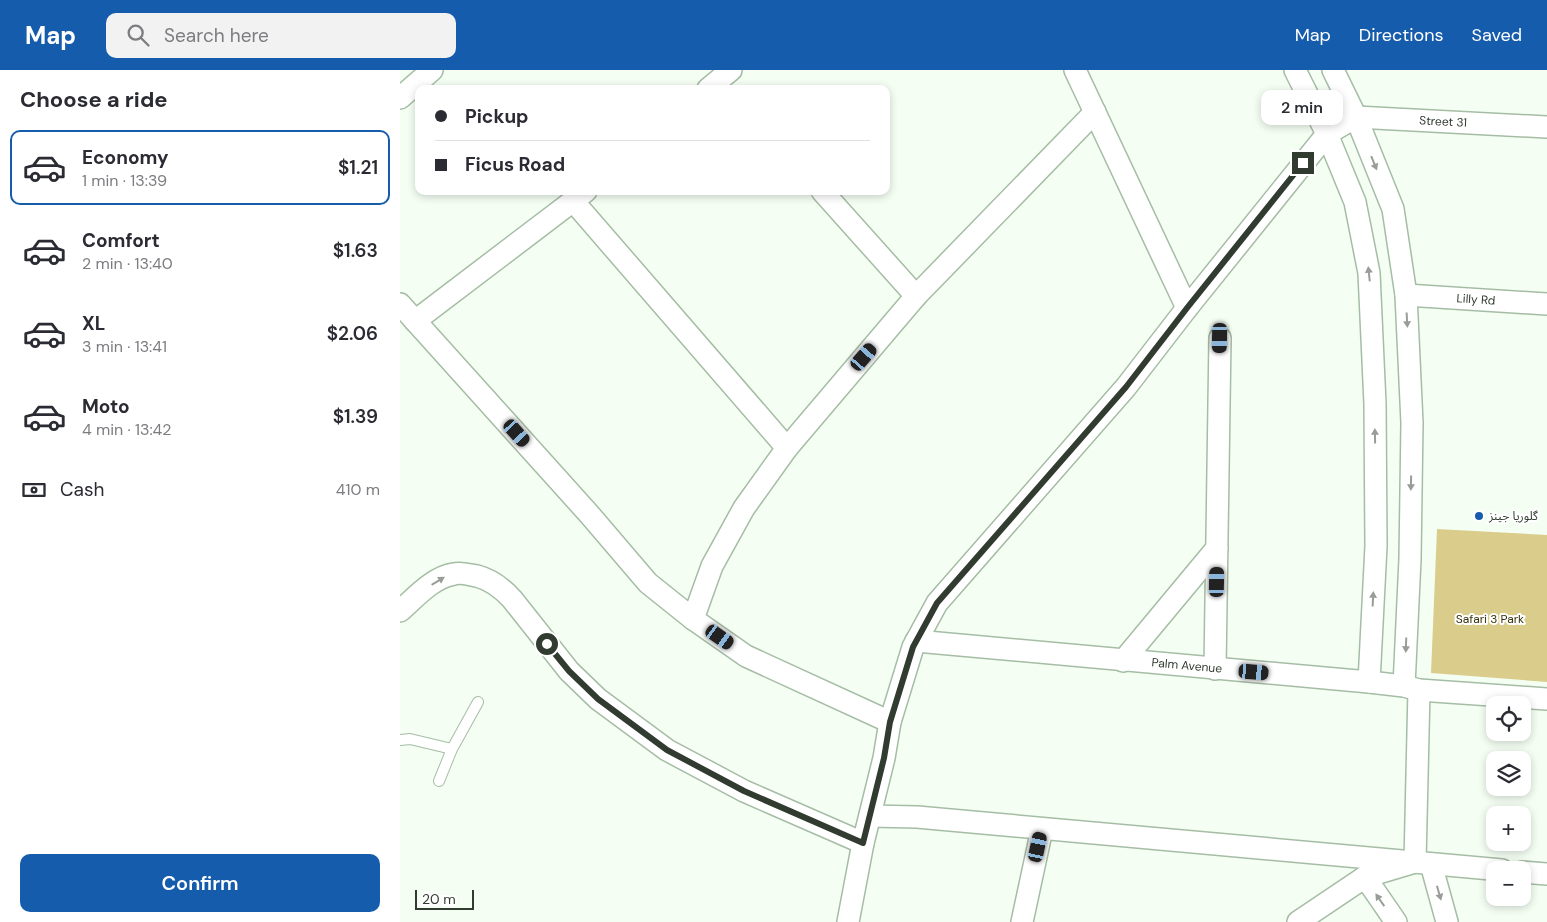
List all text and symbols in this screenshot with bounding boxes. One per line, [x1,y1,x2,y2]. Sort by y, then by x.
search box [106,13,456,58]
text: Map [25,20,76,51]
icon: search [124,21,152,49]
text: Search here [164,23,269,48]
text: Map [1295,23,1331,47]
text: Directions [1359,23,1444,47]
text: Saved [1472,23,1522,47]
text: Choose a ride [20,85,168,114]
callout: 2 min [1262,91,1344,126]
text: 2 min [1281,97,1323,118]
text: Pickup [465,104,529,129]
street label: Street 31 [1419,112,1467,131]
icon: car [22,145,67,190]
text: Economy [82,145,169,170]
text: Ficus Road [465,152,565,177]
route end [1292,152,1314,174]
text: $1.21 [338,155,378,180]
one-way arrow [1371,155,1378,170]
text: 1 min · 13:39 [82,170,167,191]
icon: car [22,228,67,273]
text: Comfort [82,228,160,253]
text: $1.63 [333,238,378,263]
text: 2 min · 13:40 [82,253,173,274]
one-way arrow [1365,266,1373,282]
street label: Lilly Rd [1456,290,1496,309]
icon: car [22,311,67,356]
text: XL [82,311,105,336]
one-way arrow [1403,313,1411,329]
text: $2.06 [327,321,378,346]
car [1212,323,1227,353]
text: 3 min · 13:41 [82,336,167,357]
car [848,341,879,373]
icon: car [22,394,67,439]
text: Moto [82,394,130,419]
text: $1.39 [333,404,378,429]
car [501,417,532,449]
text: 4 min · 13:42 [82,419,172,440]
one-way arrow [1371,428,1379,444]
one-way arrow [1407,475,1415,491]
icon: cash [20,476,48,504]
text: Cash [60,477,104,502]
text: 410 m [336,479,380,500]
place label: گلوریا جینز [1488,508,1539,524]
marker: گلوریا جینز [1473,510,1485,522]
car [1209,567,1224,597]
one-way arrow [431,577,445,586]
one-way arrow [1370,590,1378,606]
park label: Safari 3 Park [1456,611,1524,627]
car [703,622,736,652]
route start [536,633,558,655]
one-way arrow [1402,637,1410,653]
street label: Palm Avenue [1151,654,1223,677]
car [1238,663,1269,681]
map controls [1486,696,1531,906]
button: locate [1486,696,1531,741]
button: layers [1486,751,1531,796]
button: + [1486,806,1531,851]
car [1027,831,1048,863]
button: Confirm [20,854,380,912]
button: − [1486,861,1531,906]
one-way arrow [1435,886,1443,901]
scale bar [415,887,474,910]
text: 20 m [422,890,456,908]
one-way arrow [1376,893,1386,906]

